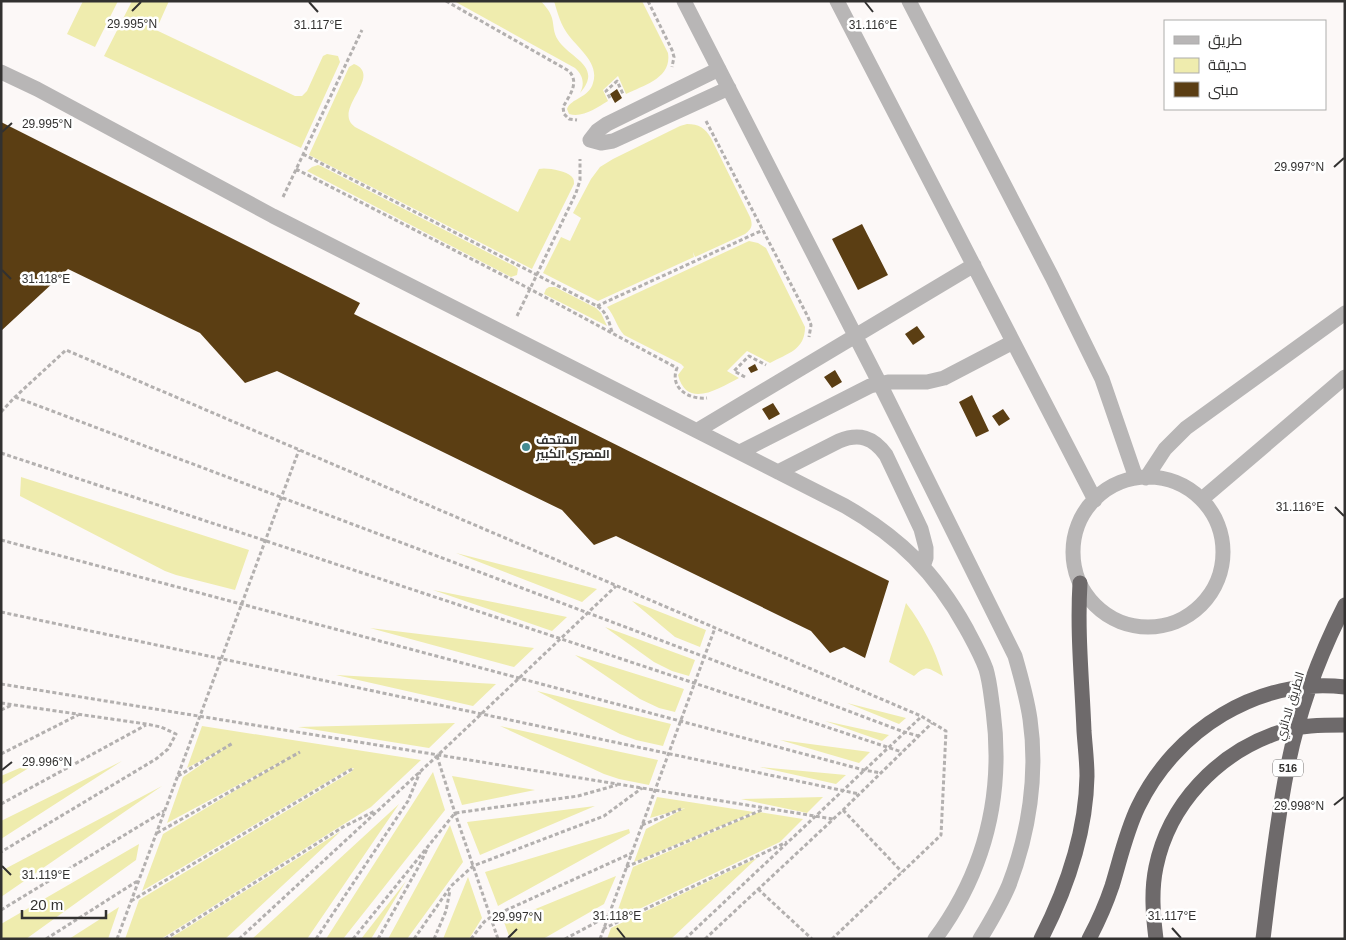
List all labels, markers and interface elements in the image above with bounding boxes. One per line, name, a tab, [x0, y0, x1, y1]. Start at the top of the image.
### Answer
text: 29.995°N	[107, 17, 157, 31]
text: 31.117°E	[294, 18, 342, 32]
text: 31.116°E	[849, 18, 897, 32]
legend	[1164, 20, 1326, 110]
text: طريق	[1208, 31, 1242, 50]
text: حديقة	[1208, 56, 1247, 73]
text: مبنى	[1208, 81, 1239, 100]
text: 29.995°N	[22, 117, 72, 131]
text: 29.997°N	[1274, 160, 1324, 174]
text: 31.118°E	[22, 272, 70, 286]
place label: المتحف المصري الكبير	[535, 433, 610, 464]
marker: المتحف المصري الكبير	[520, 441, 532, 453]
text: 31.116°E	[1276, 500, 1324, 514]
street label: الطريق الدائري	[1273, 670, 1310, 743]
text: 29.996°N	[22, 755, 72, 769]
road number: 516	[1273, 760, 1303, 776]
text: 29.998°N	[1274, 799, 1324, 813]
text: 31.119°E	[22, 868, 70, 882]
scale bar	[22, 888, 106, 920]
text: 20 m	[30, 896, 63, 913]
text: 31.118°E	[593, 909, 641, 923]
text: 31.117°E	[1148, 909, 1196, 923]
text: 29.997°N	[492, 910, 542, 924]

